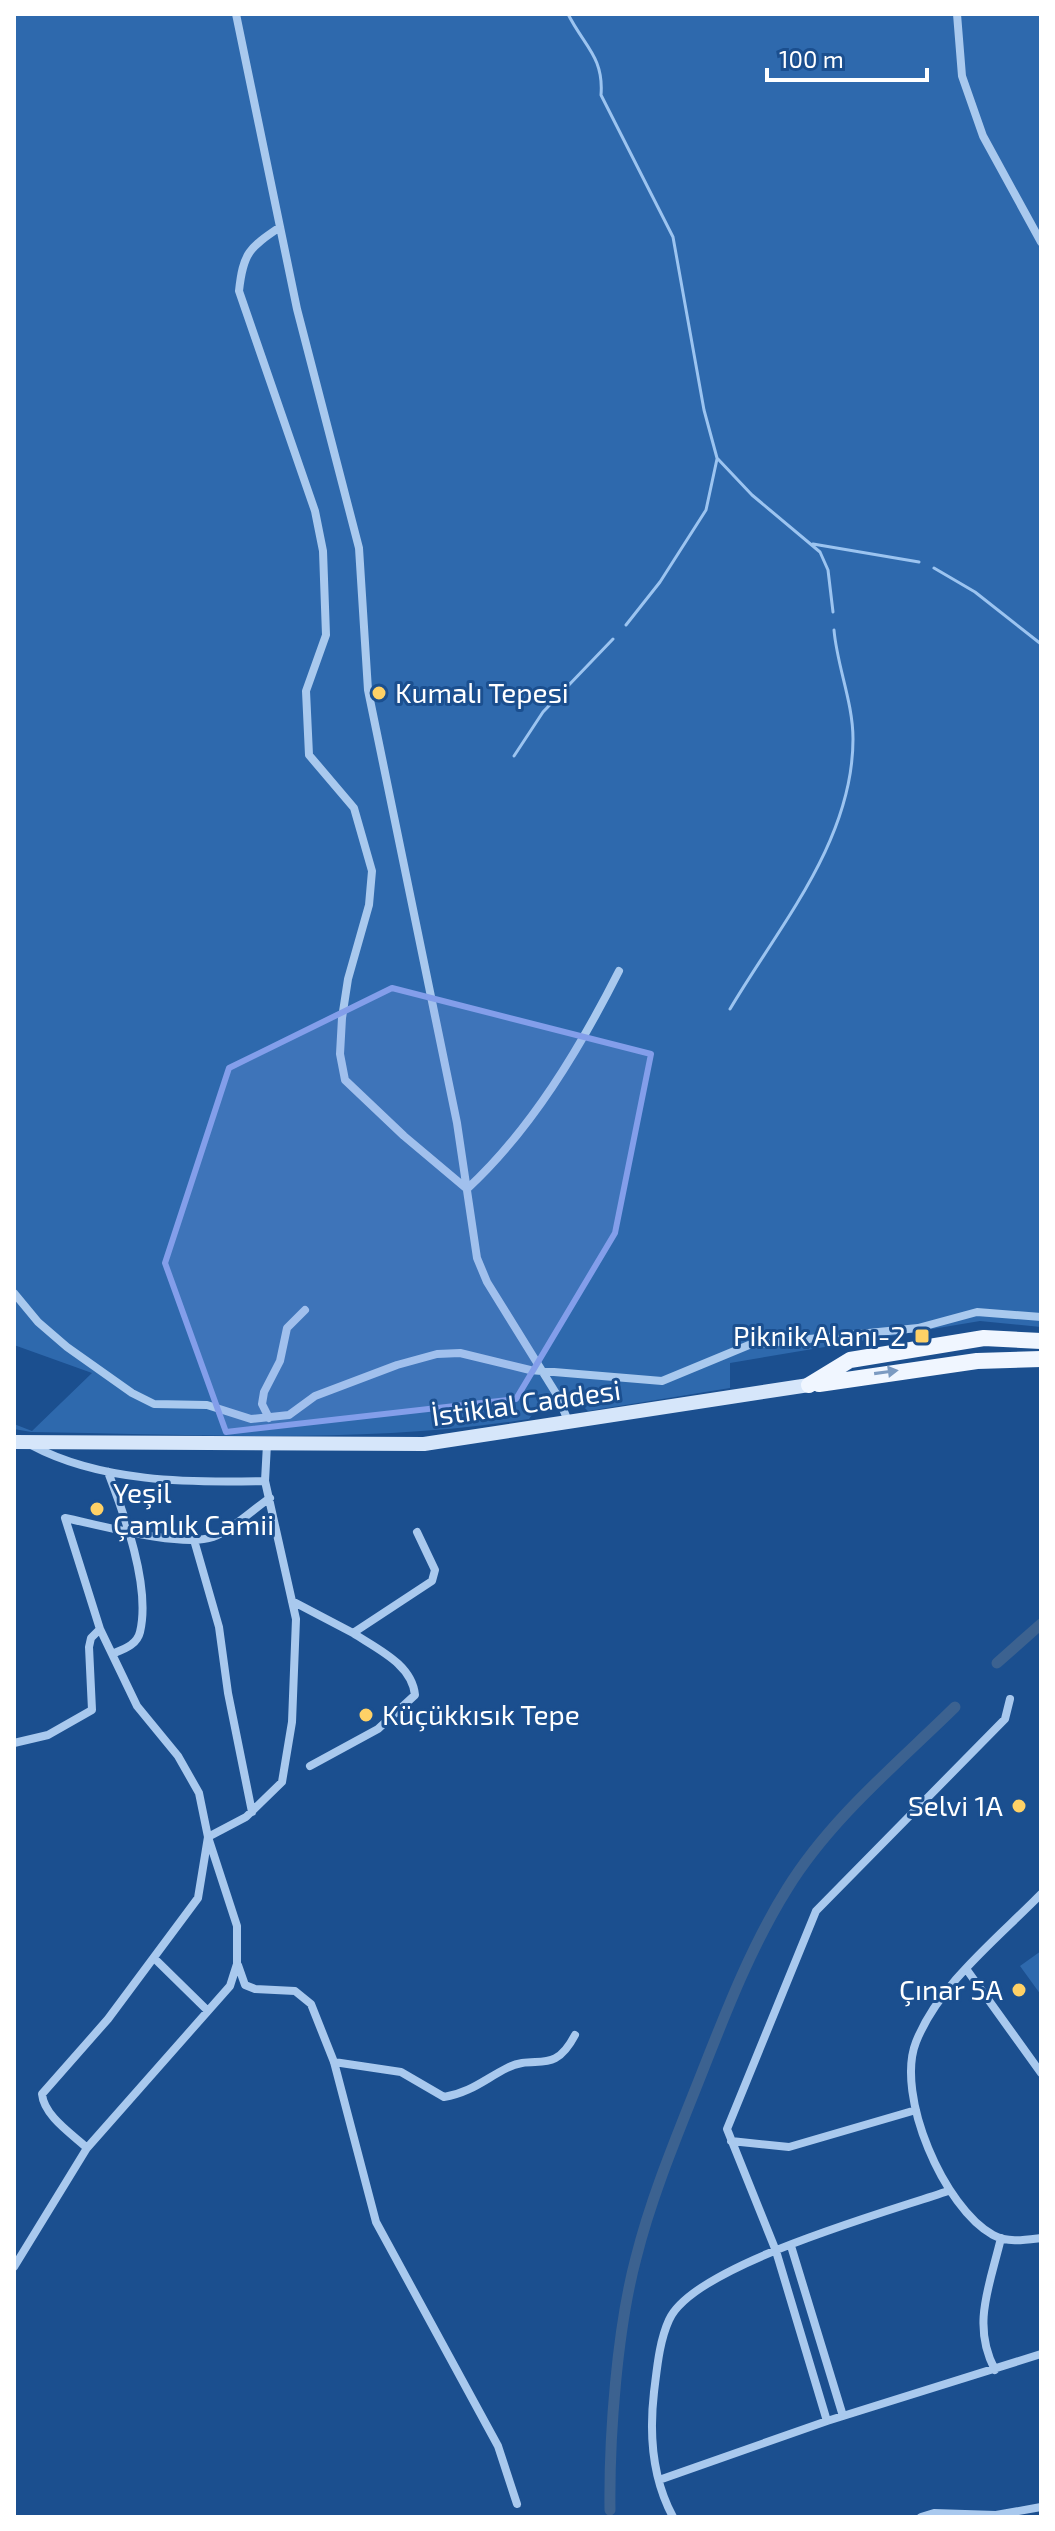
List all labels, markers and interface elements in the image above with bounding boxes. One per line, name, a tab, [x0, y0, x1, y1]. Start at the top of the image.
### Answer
scale bar	[767, 32, 927, 82]
text: 100 m	[779, 44, 844, 73]
place label: Kumalı Tepesi	[395, 675, 569, 709]
marker: Kumalı Tepesi	[370, 684, 388, 702]
place label: Piknik Alanı-2	[733, 1318, 906, 1352]
marker: Piknik Alanı-2	[913, 1327, 931, 1345]
one-way arrow	[874, 1365, 899, 1378]
street label: İstiklal Caddesi	[429, 1372, 623, 1432]
place label: Yeşil Çamlık Camii	[113, 1475, 274, 1542]
marker: Yeşil Çamlık Camii	[88, 1500, 106, 1518]
place label: Küçükkısık Tepe	[382, 1697, 580, 1732]
marker: Küçükkısık Tepe	[357, 1706, 375, 1724]
place label: Selvi 1A	[908, 1788, 1004, 1822]
marker: Selvi 1A	[1010, 1797, 1028, 1815]
place label: Çınar 5A	[899, 1972, 1004, 2007]
marker: Çınar 5A	[1010, 1981, 1028, 1999]

